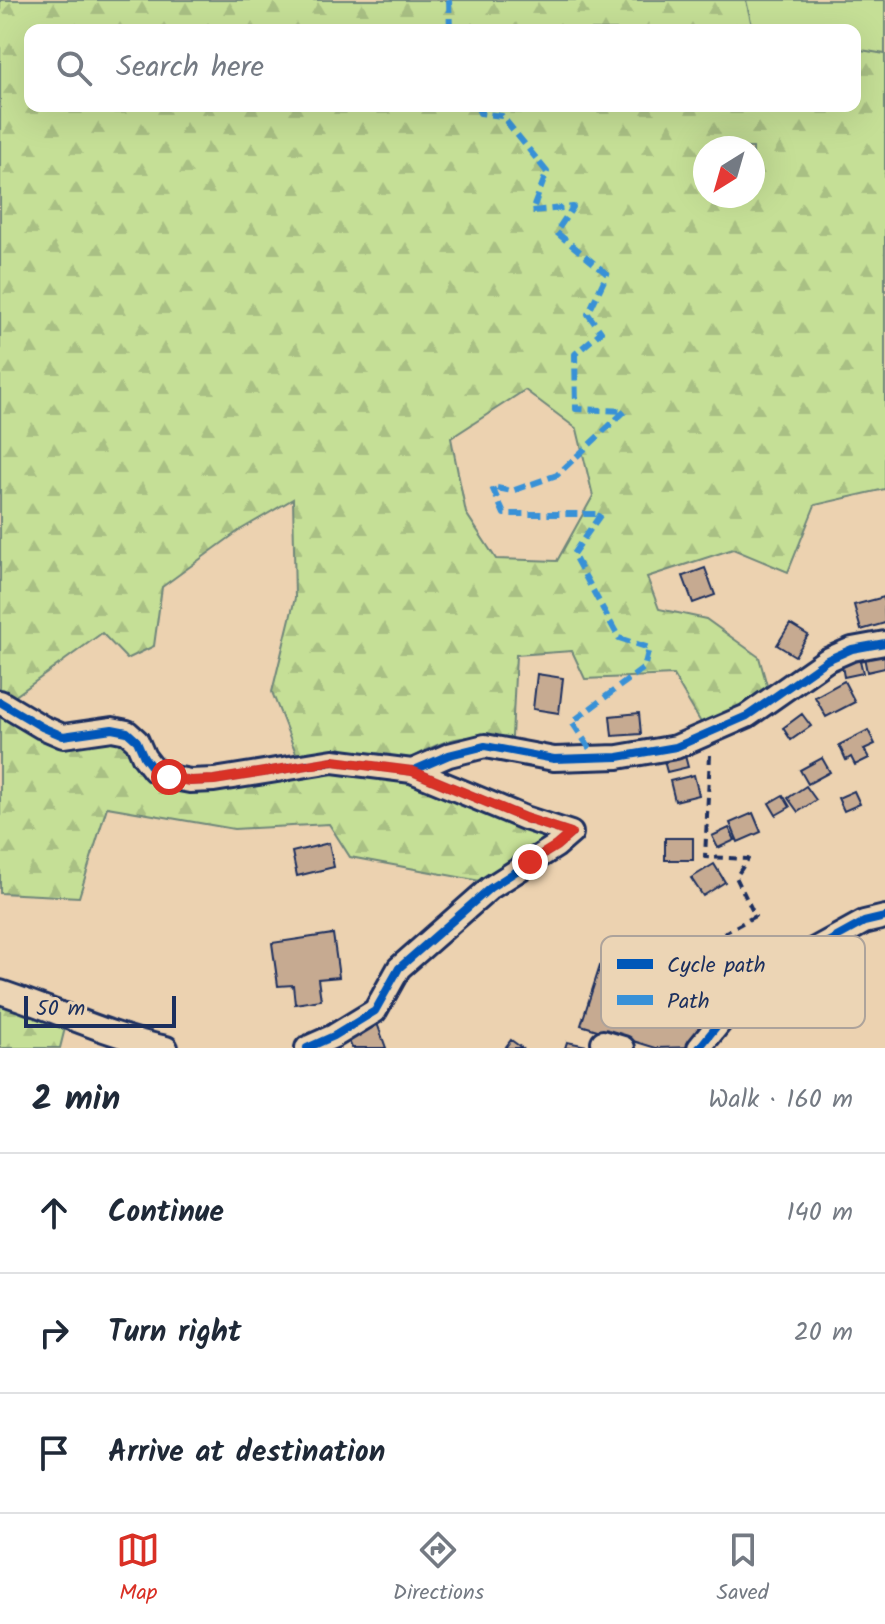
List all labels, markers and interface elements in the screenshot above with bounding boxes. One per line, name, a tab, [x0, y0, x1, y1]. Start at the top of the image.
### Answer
search box	[24, 24, 861, 112]
text: Search here	[116, 44, 264, 92]
icon: search	[52, 46, 96, 90]
north arrow	[693, 136, 765, 208]
route start	[151, 759, 187, 795]
route end	[512, 844, 548, 880]
legend	[601, 936, 865, 1028]
text: Cycle path	[667, 949, 766, 984]
text: Path	[667, 985, 710, 1020]
scale bar	[24, 992, 176, 1028]
text: 50 m	[36, 992, 85, 1027]
text: 2 min	[32, 1073, 120, 1127]
text: Walk · 160 m	[708, 1079, 853, 1121]
text: Continue	[108, 1189, 224, 1237]
icon: ahead	[32, 1191, 76, 1235]
text: 140 m	[786, 1192, 853, 1234]
text: Turn right	[108, 1309, 241, 1357]
icon: right	[32, 1311, 76, 1355]
text: 20 m	[794, 1312, 853, 1354]
text: Arrive at destination	[108, 1429, 385, 1477]
icon: arrive	[32, 1431, 76, 1475]
tab: Map	[116, 1528, 160, 1611]
tab: Directions	[393, 1528, 484, 1611]
tab: Saved	[717, 1528, 769, 1611]

